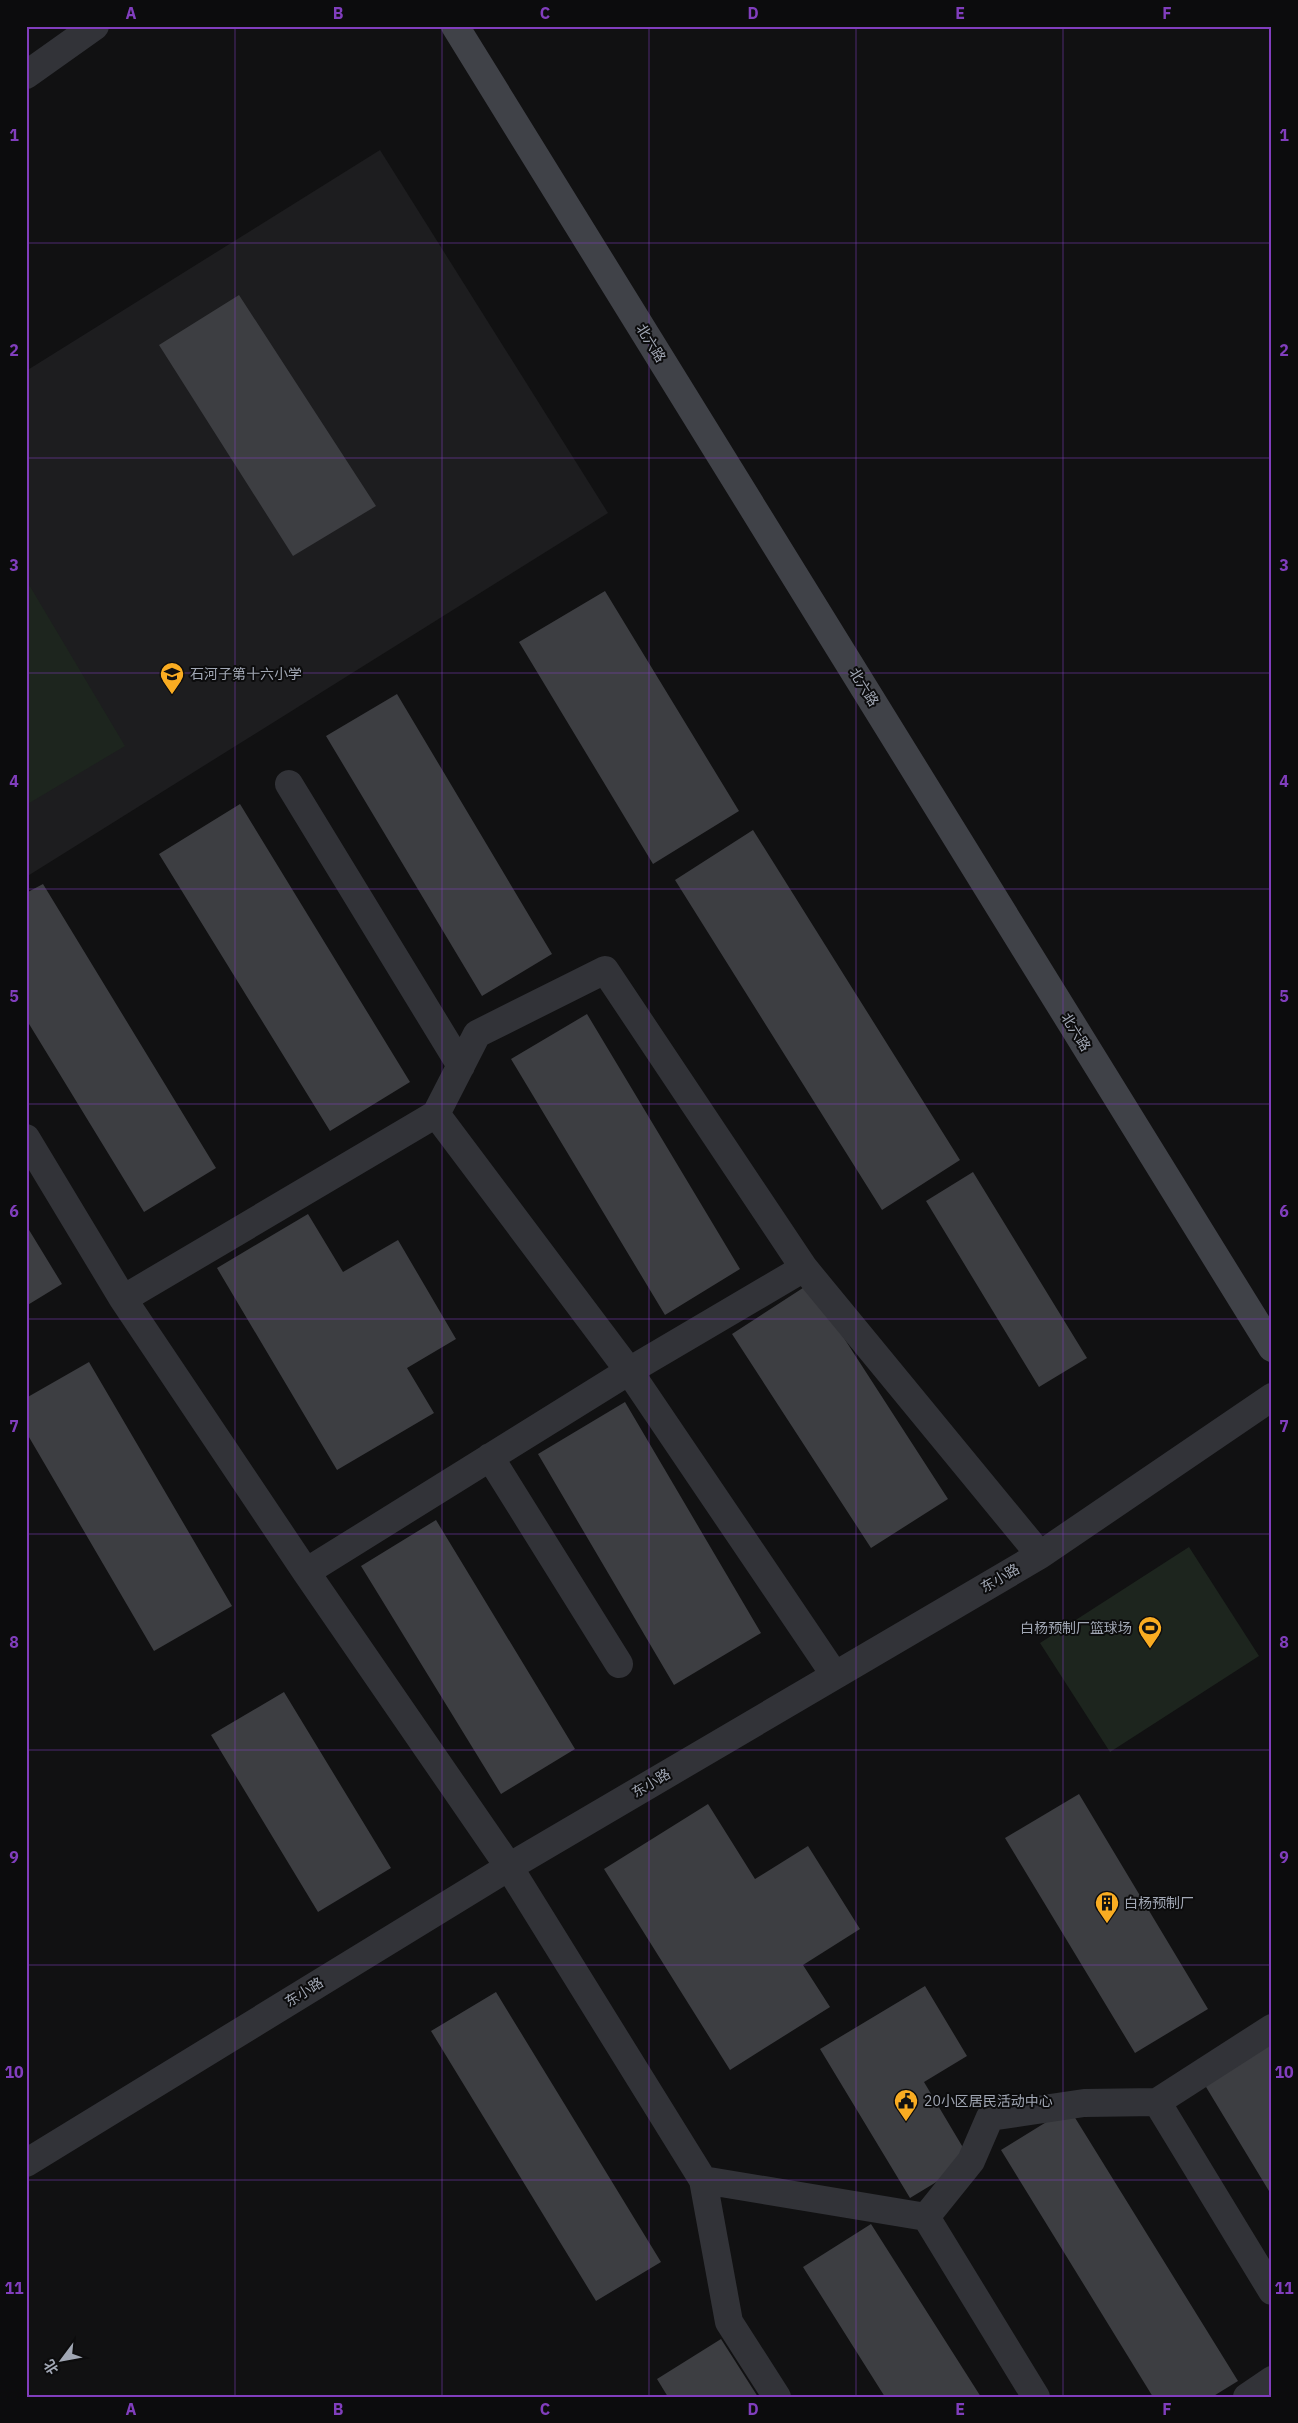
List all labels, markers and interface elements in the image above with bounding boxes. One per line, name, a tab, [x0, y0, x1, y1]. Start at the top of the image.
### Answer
text: A	[126, 3, 137, 23]
text: B	[333, 3, 344, 23]
text: C	[540, 3, 550, 23]
text: D	[747, 3, 759, 23]
text: E	[955, 3, 965, 23]
text: F	[1162, 3, 1172, 23]
text: 1	[9, 125, 19, 145]
text: 1	[1279, 125, 1289, 145]
street label: 北六路	[632, 320, 670, 366]
text: 2	[9, 340, 19, 360]
text: 2	[1279, 340, 1289, 360]
text: 3	[9, 555, 19, 575]
text: 3	[1279, 555, 1289, 575]
school or university icon: 石河子第十六小学	[159, 661, 185, 695]
street label: 北六路	[845, 664, 883, 710]
place label: 石河子第十六小学	[190, 665, 302, 683]
text: 4	[9, 771, 19, 791]
text: 4	[1279, 771, 1289, 791]
text: 5	[9, 986, 19, 1006]
text: 5	[1279, 986, 1289, 1006]
street label: 北六路	[1057, 1009, 1095, 1055]
text: 6	[9, 1201, 19, 1221]
text: 6	[1279, 1201, 1289, 1221]
text: 7	[9, 1416, 19, 1436]
text: 7	[1279, 1416, 1289, 1436]
street label: 东小路	[977, 1560, 1023, 1596]
sports icon: 白杨预制厂篮球场	[1137, 1615, 1163, 1649]
place label: 白杨预制厂篮球场	[1020, 1619, 1132, 1637]
text: 8	[9, 1632, 19, 1652]
text: 8	[1279, 1632, 1289, 1652]
street label: 东小路	[628, 1764, 674, 1802]
text: 9	[9, 1847, 19, 1867]
text: 9	[1279, 1847, 1289, 1867]
building icon: 白杨预制厂	[1094, 1890, 1120, 1924]
place label: 白杨预制厂	[1124, 1894, 1194, 1912]
street label: 东小路	[281, 1973, 327, 2011]
text: 10	[4, 2062, 24, 2082]
text: 10	[1274, 2062, 1294, 2082]
public building icon: 20小区居民活动中心	[893, 2088, 919, 2122]
place label: 20小区居民活动中心	[924, 2092, 1053, 2110]
text: 11	[4, 2278, 24, 2298]
text: 11	[1274, 2278, 1294, 2298]
north arrow	[38, 2336, 88, 2386]
text: 北	[40, 2356, 62, 2378]
text: A	[126, 2399, 137, 2419]
text: B	[333, 2399, 344, 2419]
text: C	[540, 2399, 550, 2419]
text: D	[747, 2399, 759, 2419]
text: E	[955, 2399, 965, 2419]
text: F	[1162, 2399, 1172, 2419]

